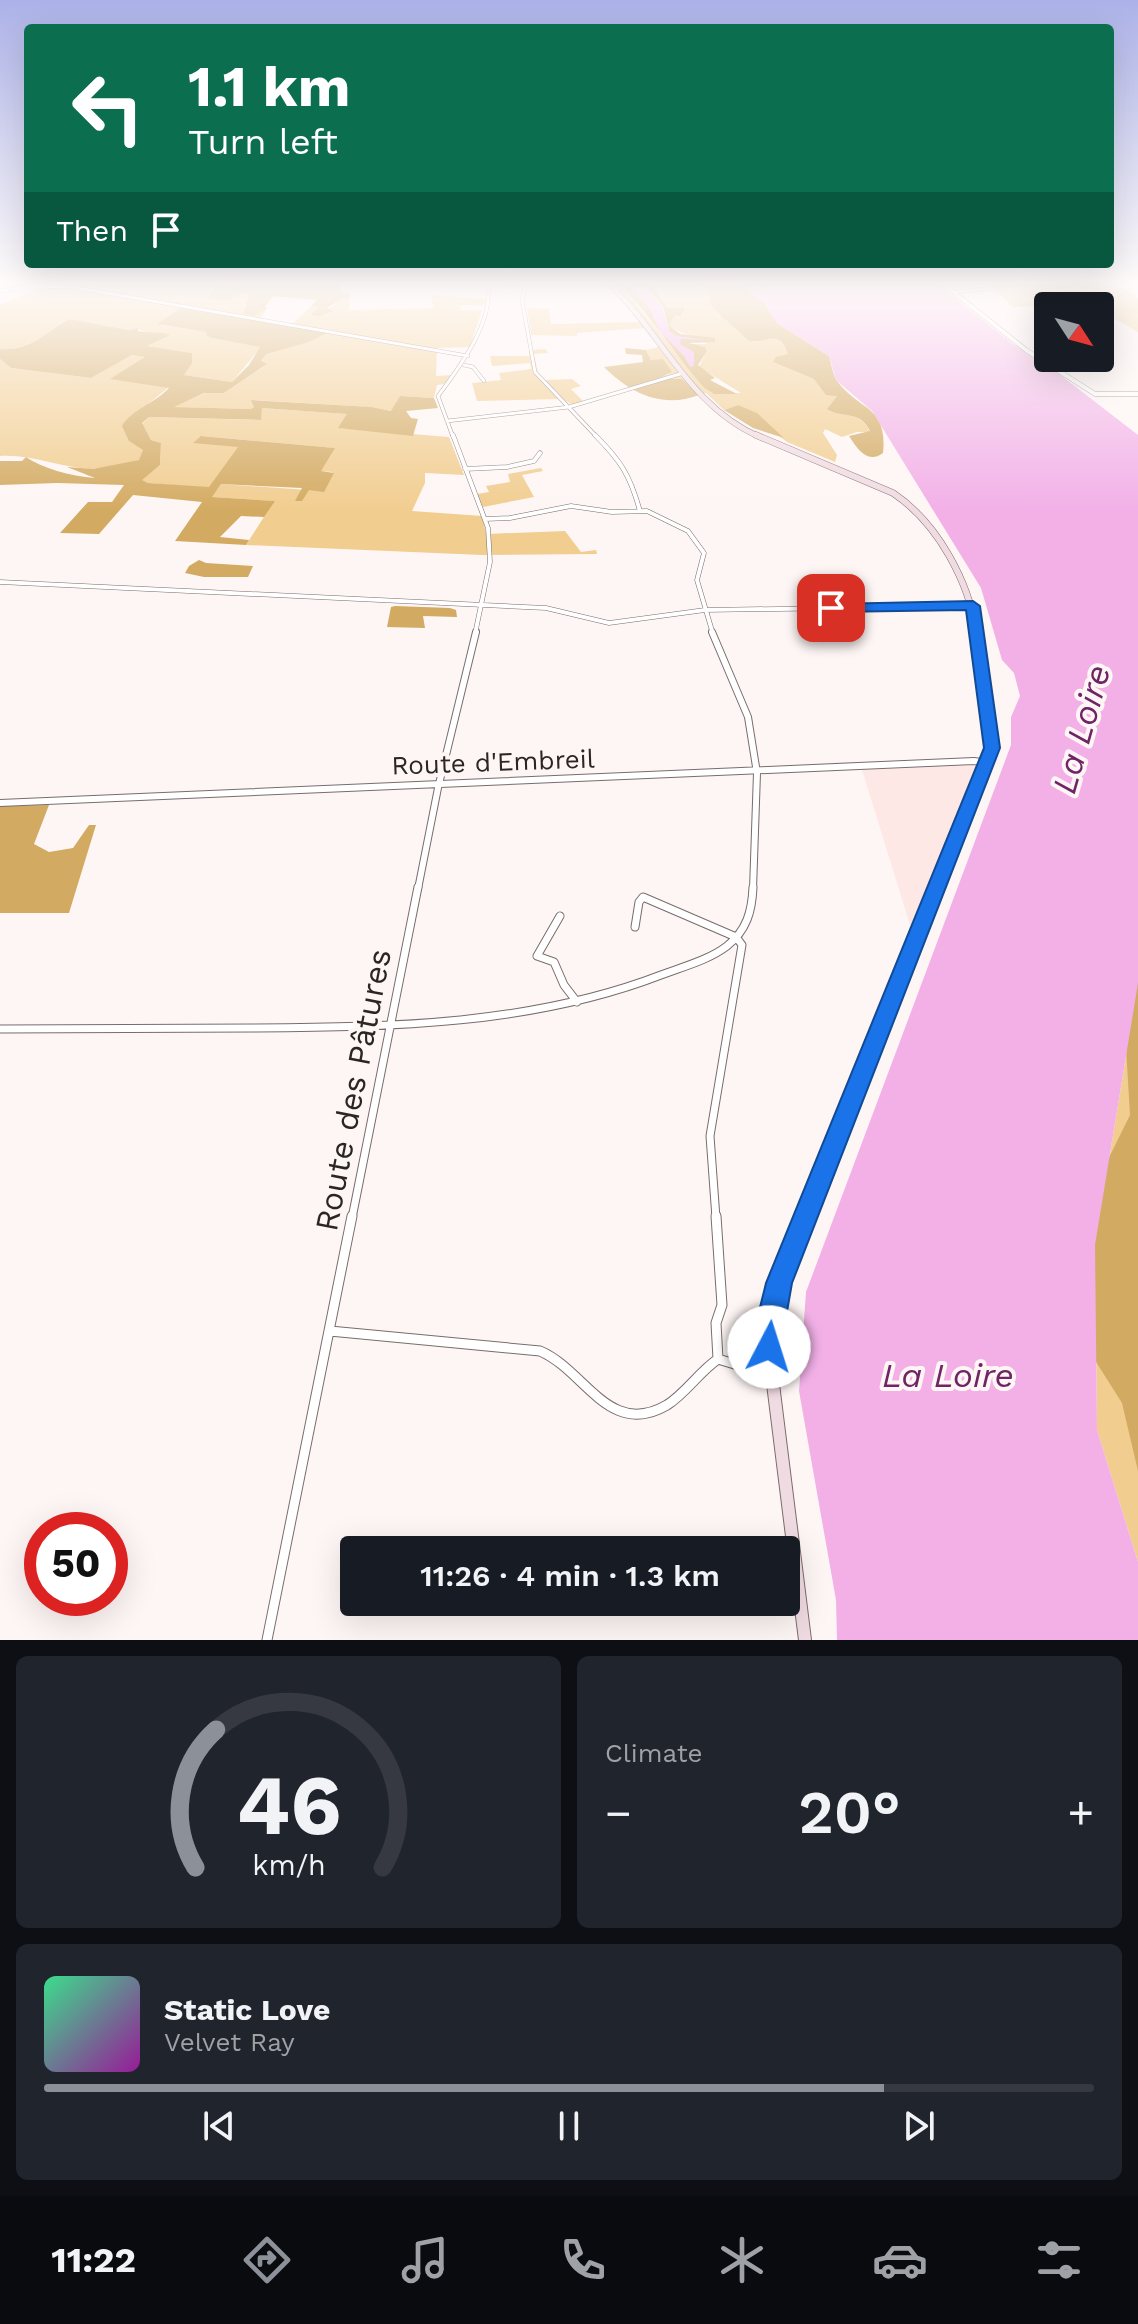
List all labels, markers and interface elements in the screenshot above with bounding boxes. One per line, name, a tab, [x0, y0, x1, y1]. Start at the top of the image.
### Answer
text: 1.1 km	[188, 54, 350, 120]
icon: left	[56, 56, 160, 160]
text: Turn left	[188, 121, 338, 163]
icon: arrive	[144, 208, 188, 252]
text: Then	[56, 213, 128, 248]
north arrow	[1034, 292, 1114, 372]
map controls	[1034, 292, 1114, 372]
pin	[797, 574, 865, 642]
icon: arrive	[809, 586, 853, 630]
water label: La Loire	[1044, 660, 1118, 798]
street label: Route d'Embreil	[391, 743, 595, 781]
street label: Route des Pâtures	[307, 946, 399, 1234]
position arrow	[727, 1305, 811, 1389]
water label: La Loire	[882, 1355, 1014, 1395]
speed limit sign: 50	[24, 1512, 128, 1616]
text: 11:26 · 4 min · 1.3 km	[420, 1558, 720, 1593]
text: Climate	[605, 1738, 703, 1768]
text: 46	[236, 1757, 341, 1854]
text: 20°	[798, 1777, 901, 1848]
text: −	[605, 1787, 632, 1839]
text: +	[1067, 1787, 1094, 1839]
text: km/h	[252, 1848, 325, 1882]
text: Static Love	[164, 1992, 330, 2027]
text: Velvet Ray	[164, 2027, 295, 2057]
icon: previous	[197, 2104, 241, 2148]
icon: pause	[547, 2104, 591, 2148]
icon: next	[897, 2104, 941, 2148]
icon: directions	[239, 2232, 295, 2288]
icon: music	[397, 2232, 453, 2288]
icon: phone	[555, 2232, 611, 2288]
icon: climate	[714, 2232, 770, 2288]
icon: car	[872, 2232, 928, 2288]
icon: filters	[1031, 2232, 1087, 2288]
text: 11:22	[51, 2239, 136, 2281]

